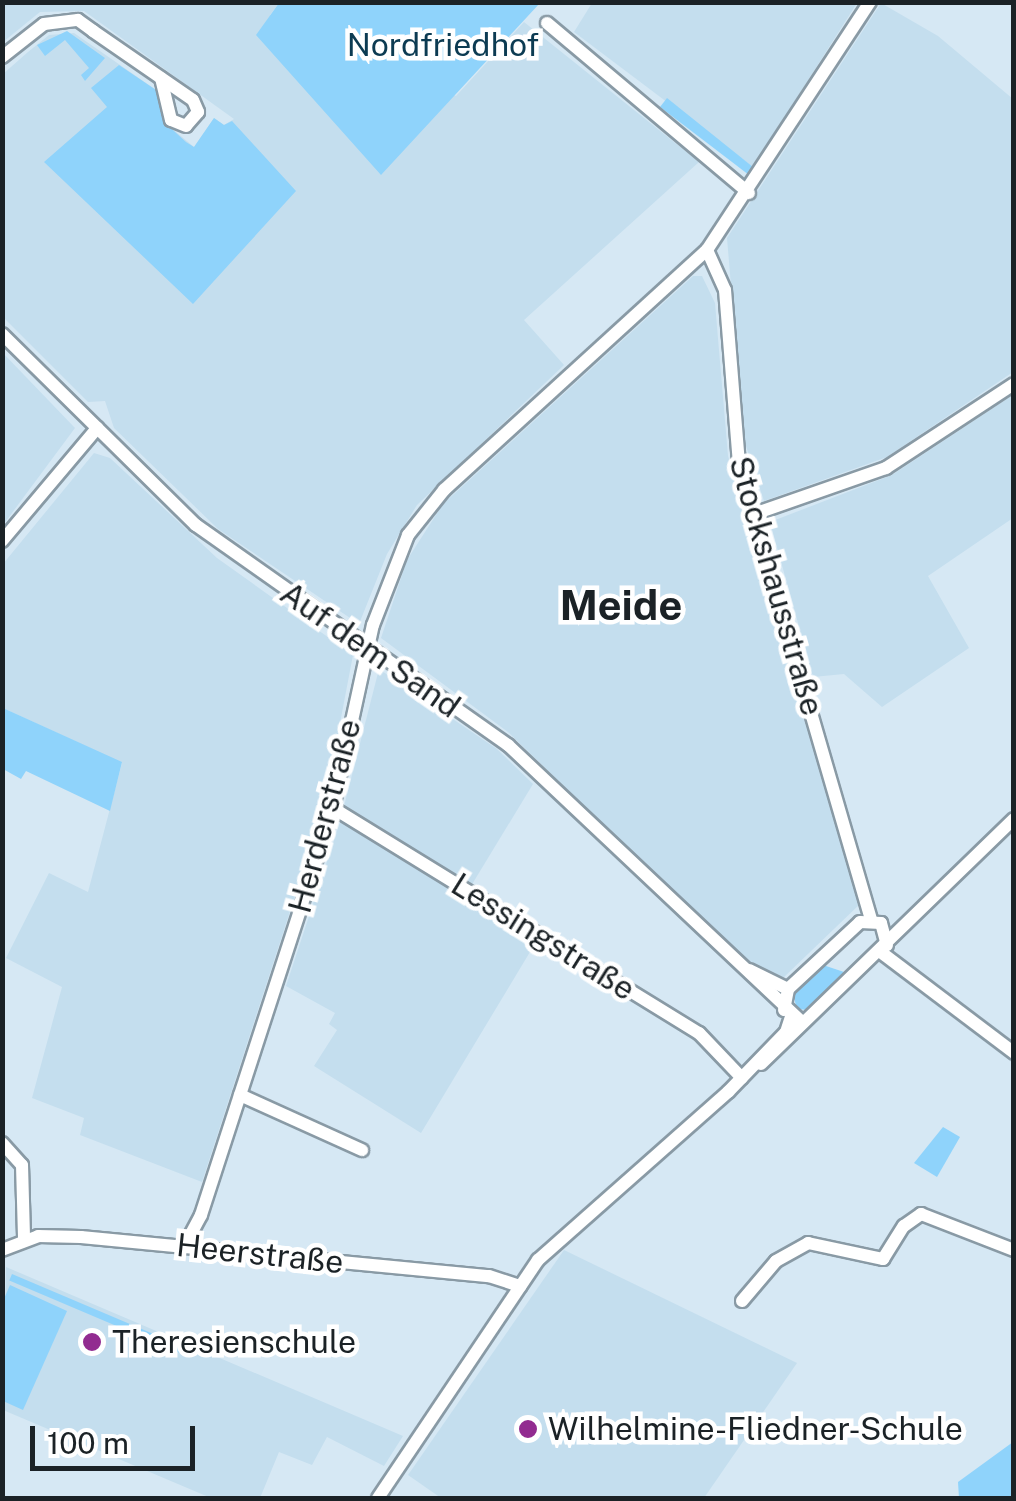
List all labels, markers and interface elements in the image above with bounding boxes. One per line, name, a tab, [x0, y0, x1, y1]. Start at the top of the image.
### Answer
park label: Nordfriedhof	[347, 26, 539, 64]
street label: Stockshausstraße	[721, 452, 831, 720]
street label: Auf dem Sand	[273, 574, 467, 726]
district label: Meide	[559, 580, 683, 630]
street label: Herderstraße	[281, 715, 369, 917]
street label: Lessingstraße	[444, 865, 642, 1009]
street label: Heerstraße	[175, 1226, 345, 1282]
place label: Theresienschule	[112, 1323, 356, 1361]
marker: Theresienschule	[81, 1331, 103, 1353]
scale bar	[35, 1406, 200, 1468]
place label: Wilhelmine-Fliedner-Schule	[548, 1410, 963, 1448]
marker: Wilhelmine-Fliedner-Schule	[517, 1418, 539, 1440]
text: 100 m	[47, 1425, 129, 1461]

